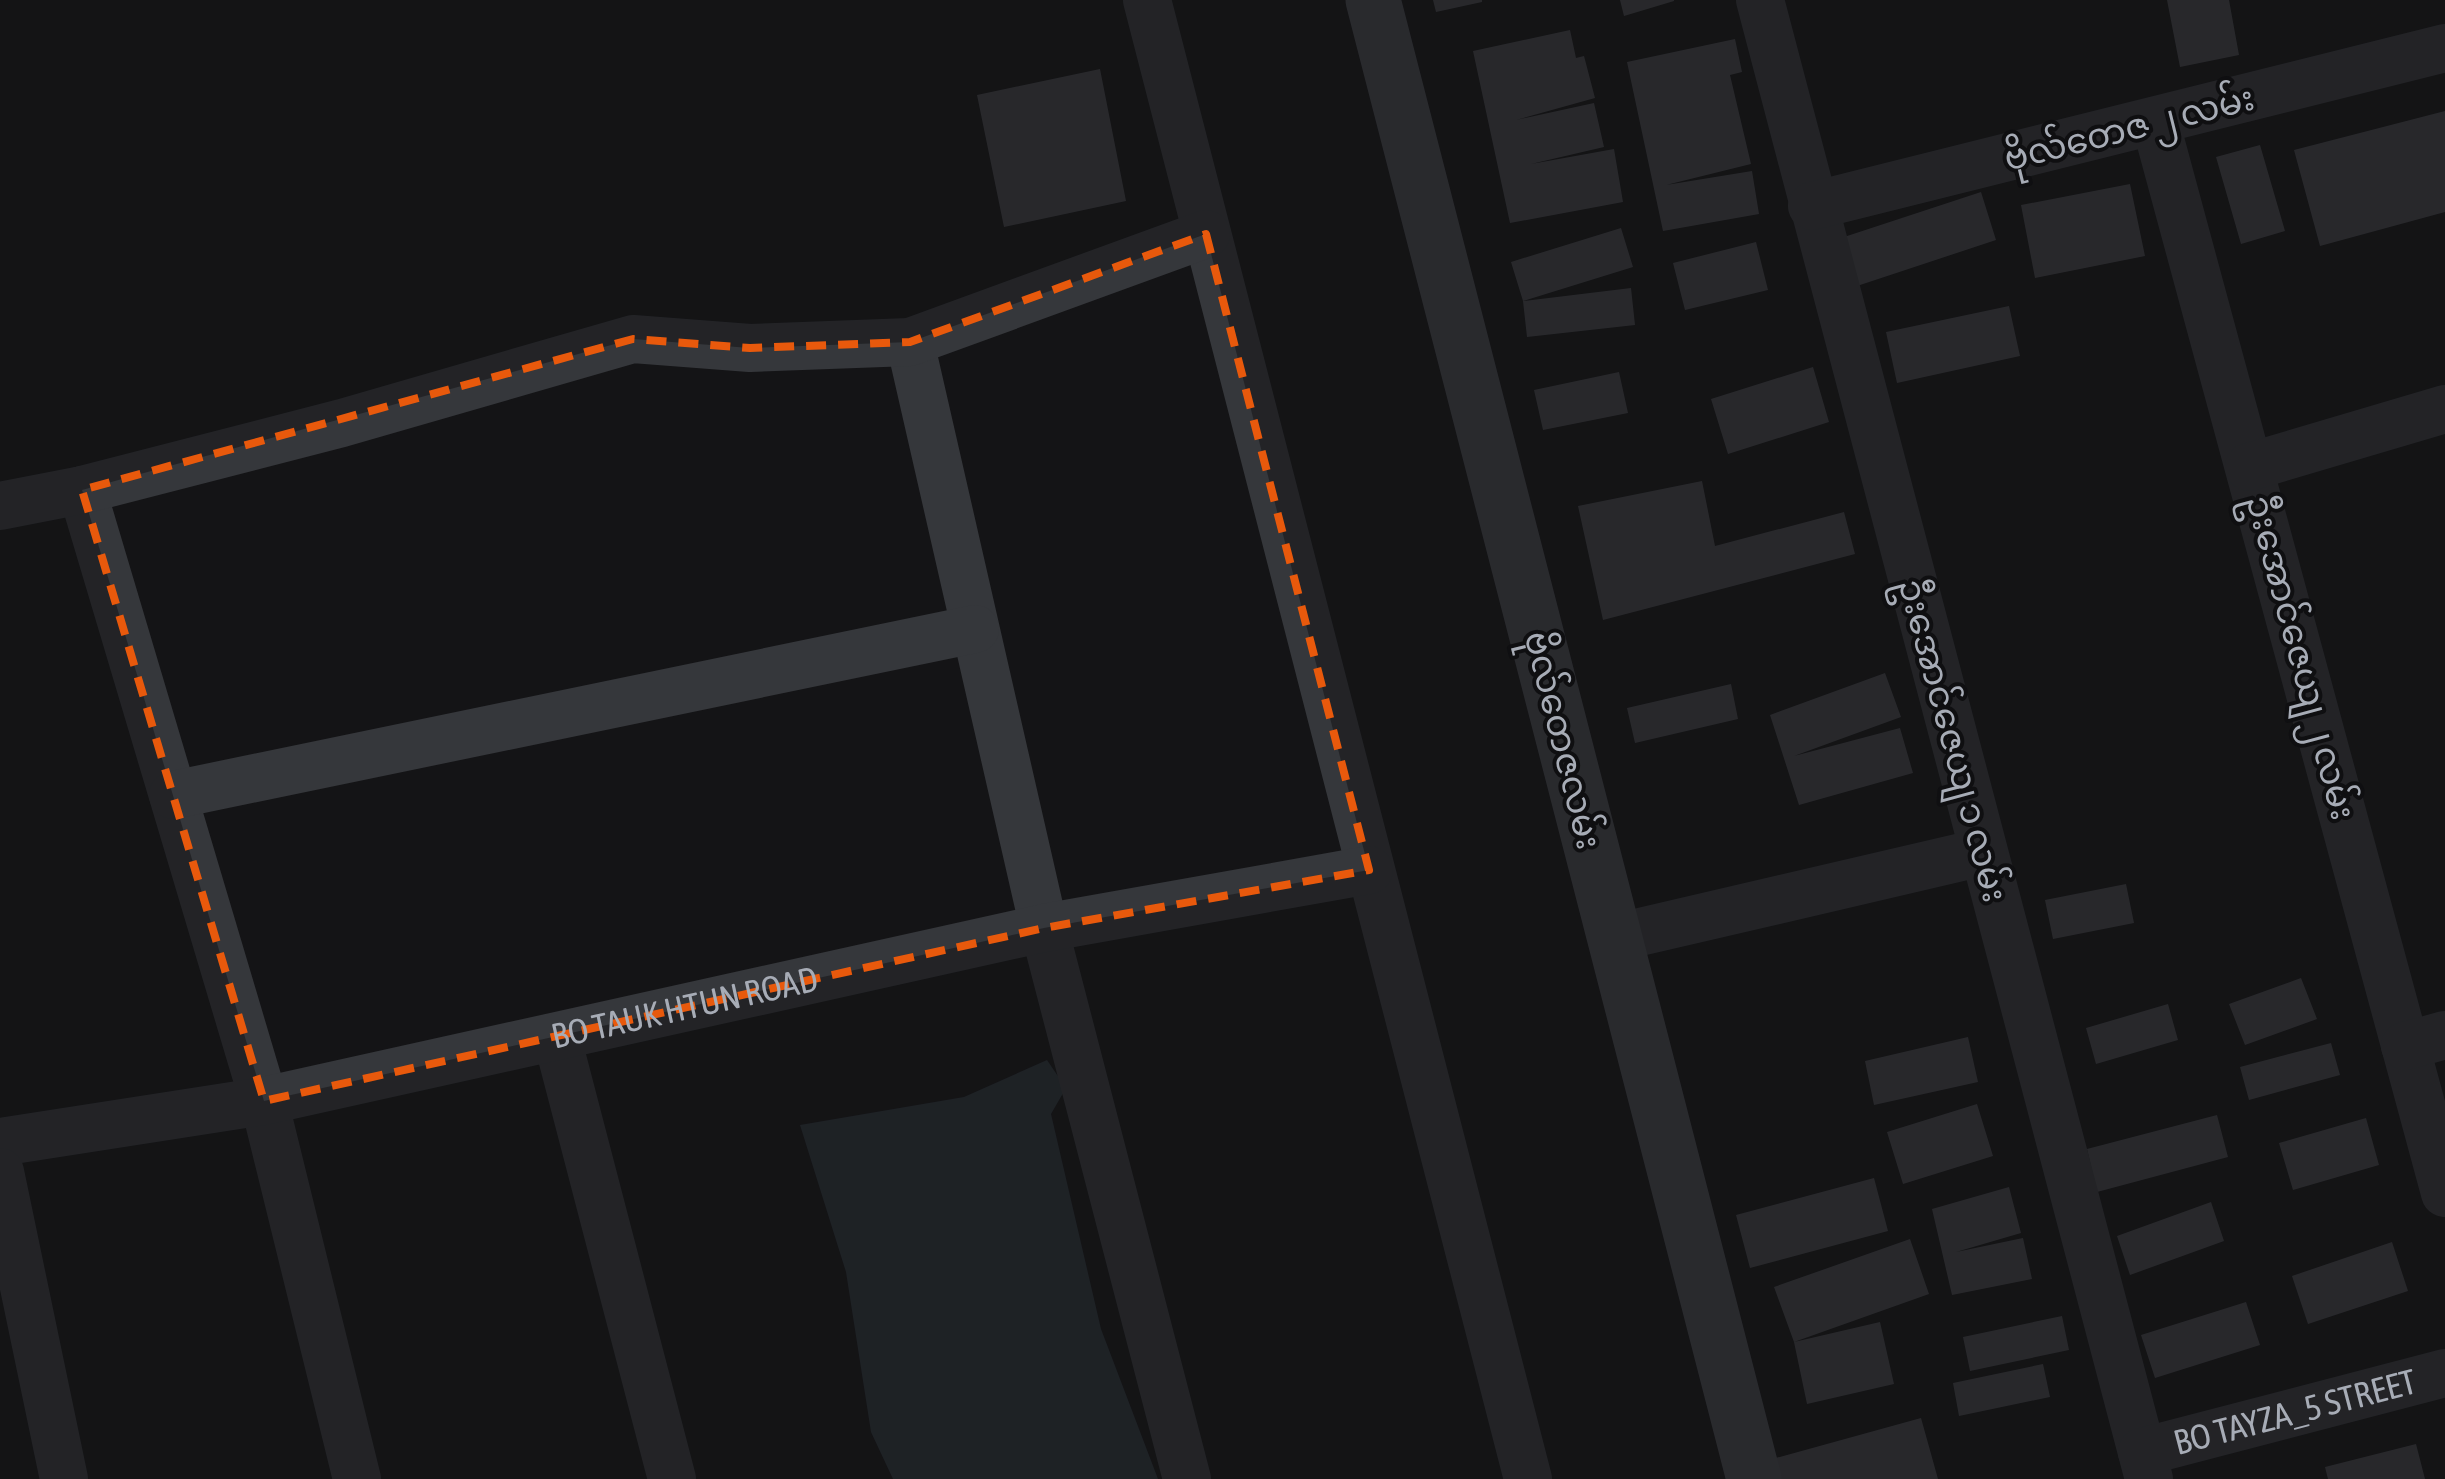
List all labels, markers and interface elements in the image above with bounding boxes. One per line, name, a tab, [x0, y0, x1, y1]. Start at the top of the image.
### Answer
street label: ဗိုလ်တေဇ ၂ လမ်း	[1999, 74, 2260, 186]
street label: ဦးအောင်ဇေယျ ၂ လမ်း	[2230, 489, 2368, 826]
street label: ဦးအောင်ဇေယျ ၁ လမ်း	[1882, 573, 2019, 909]
street label: ဗိုလ်တေဇလမ်း	[1509, 626, 1613, 855]
street label: BO TAUK HTUN ROAD	[547, 958, 821, 1056]
street label: BO TAYZA_5 STREET	[2169, 1360, 2420, 1462]

